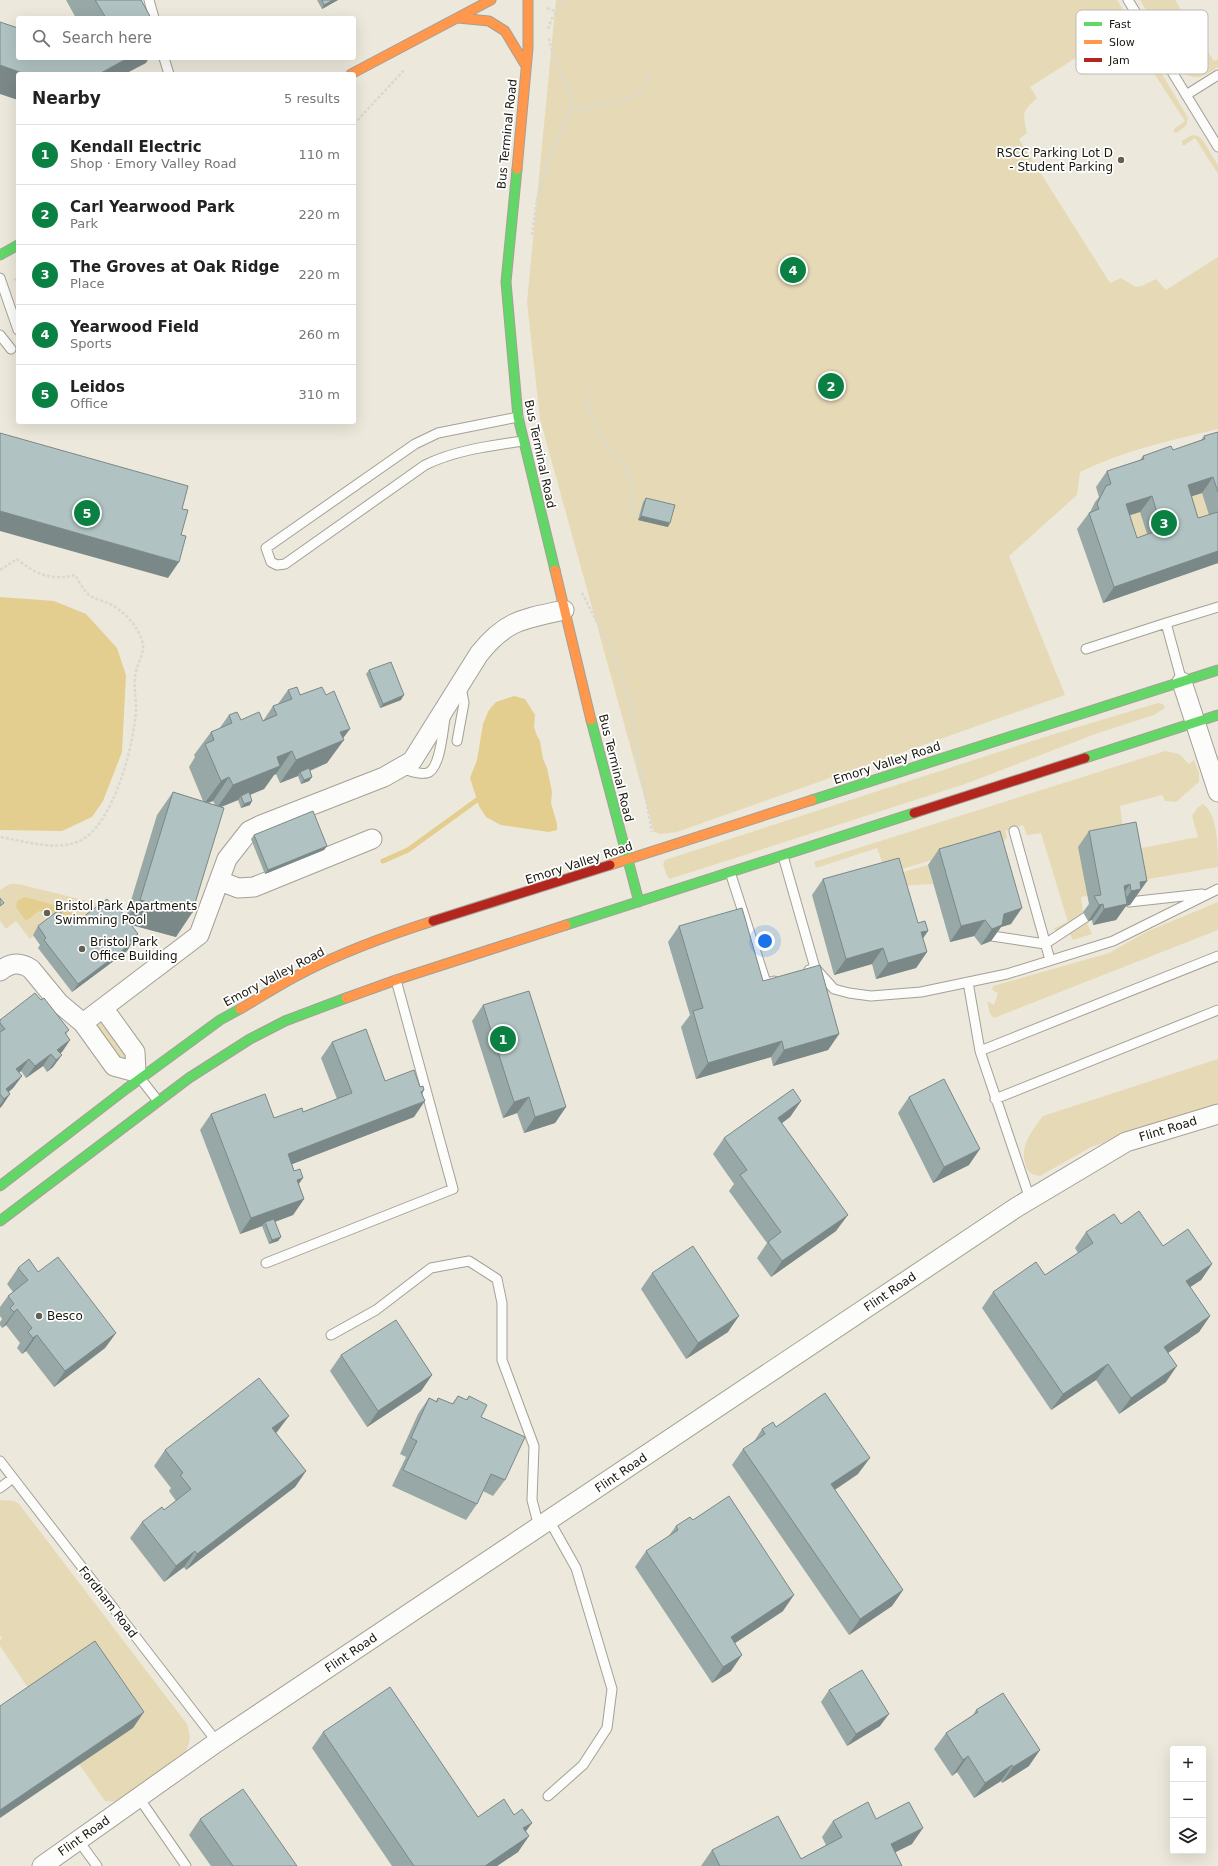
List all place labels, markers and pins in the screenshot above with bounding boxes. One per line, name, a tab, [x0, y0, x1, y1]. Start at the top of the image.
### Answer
place label: RSCC Parking Lot D - Student Parking	[997, 146, 1113, 174]
marker: RSCC Parking Lot D - Student Parking	[1116, 155, 1126, 165]
pin: 4	[780, 255, 806, 285]
pin: 2	[818, 371, 844, 401]
pin: 5	[74, 498, 100, 528]
pin: 3	[1151, 508, 1177, 538]
place label: Bristol Park Apartments Swimming Pool	[55, 899, 197, 927]
marker: Bristol Park Apartments Swimming Pool	[42, 908, 52, 918]
place label: Bristol Park Office Building	[90, 935, 178, 963]
marker: Bristol Park Office Building	[77, 944, 87, 954]
pin: 1	[490, 1024, 516, 1054]
place label: Besco	[47, 1309, 83, 1323]
marker: Besco	[34, 1311, 44, 1321]

